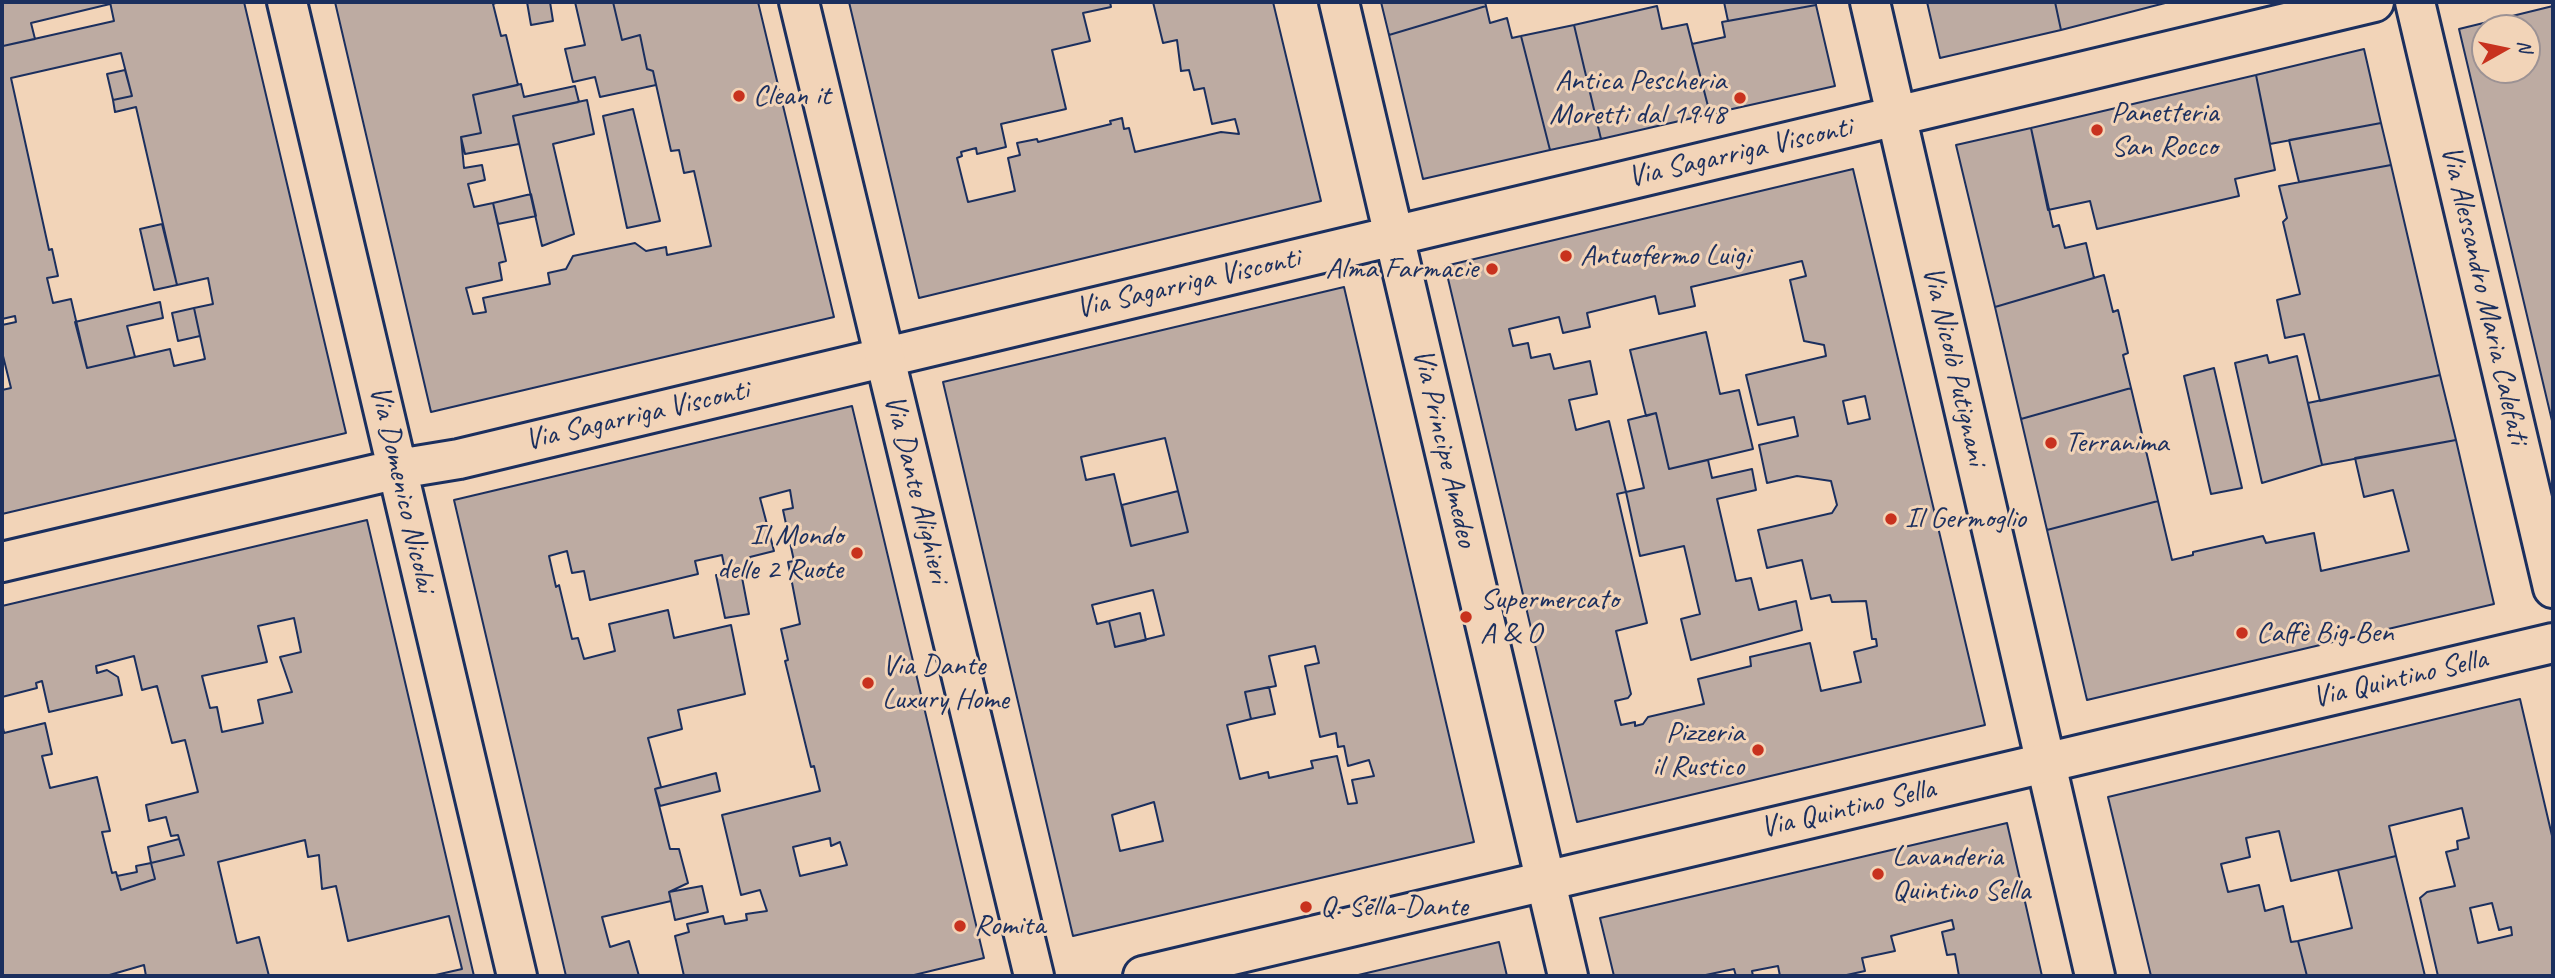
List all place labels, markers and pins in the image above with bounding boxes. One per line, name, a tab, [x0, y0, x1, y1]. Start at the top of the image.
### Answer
place label: Antica Pescheria Moretti dal 1948	[1549, 63, 1726, 134]
place label: Clean it	[753, 78, 830, 114]
marker: Clean it	[731, 88, 747, 104]
marker: Antica Pescheria Moretti dal 1948	[1732, 90, 1748, 106]
place label: Panetteria San Rocco	[2111, 95, 2218, 166]
marker: Panetteria San Rocco	[2089, 122, 2105, 138]
place label: Antuofermo Luigi	[1580, 238, 1750, 274]
marker: Antuofermo Luigi	[1558, 248, 1574, 264]
place label: Alma Farmacie	[1326, 251, 1478, 287]
marker: Alma Farmacie	[1484, 261, 1500, 277]
place label: Terranima	[2065, 425, 2168, 461]
marker: Terranima	[2043, 435, 2059, 451]
place label: Il Germoglio	[1905, 501, 2026, 537]
marker: Il Germoglio	[1883, 511, 1899, 527]
place label: Il Mondo delle 2 Ruote	[717, 518, 843, 588]
marker: Il Mondo delle 2 Ruote	[849, 545, 865, 561]
place label: Supermercato A & O	[1480, 582, 1618, 652]
marker: Supermercato A & O	[1458, 609, 1474, 625]
place label: Caffè Big Ben	[2256, 615, 2394, 651]
marker: Caffè Big Ben	[2234, 625, 2250, 641]
place label: Via Dante Luxury Home	[882, 648, 1009, 718]
marker: Via Dante Luxury Home	[860, 675, 876, 691]
place label: Pizzeria il Rustico	[1652, 715, 1744, 786]
marker: Pizzeria il Rustico	[1750, 742, 1766, 758]
place label: Lavanderia Quintino Sella	[1892, 839, 2030, 909]
marker: Lavanderia Quintino Sella	[1870, 866, 1886, 882]
place label: Q. Sella-Dante	[1320, 889, 1468, 925]
marker: Q. Sella-Dante	[1298, 899, 1314, 915]
place label: Romita	[974, 908, 1045, 944]
marker: Romita	[952, 918, 968, 934]

